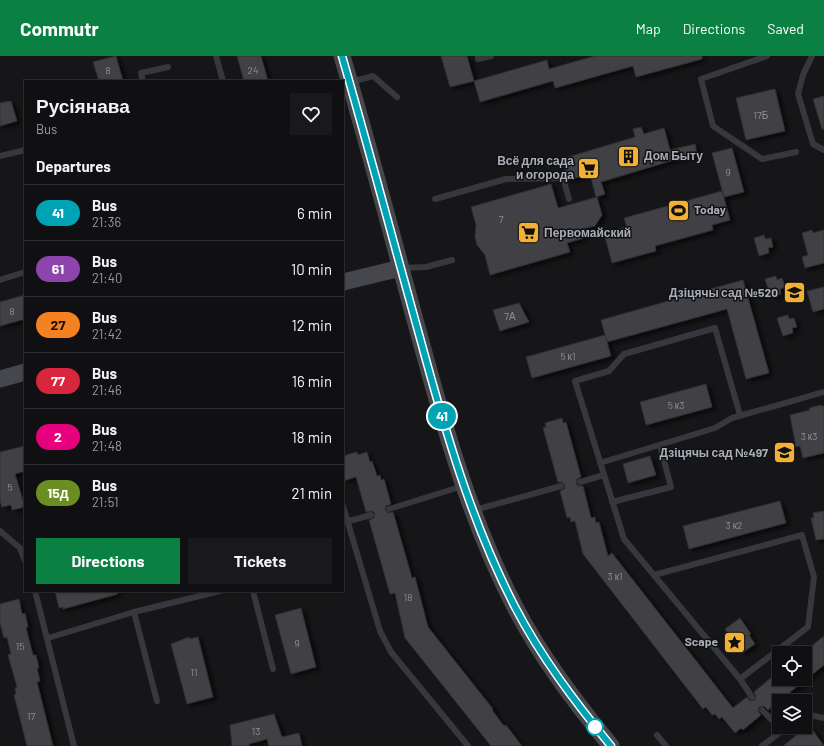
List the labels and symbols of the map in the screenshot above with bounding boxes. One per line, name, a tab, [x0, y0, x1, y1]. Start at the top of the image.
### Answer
house number: 8	[105, 64, 111, 76]
house number: 24	[248, 64, 258, 76]
house number: 17Б	[754, 109, 769, 121]
building icon: Дом Быту	[615, 143, 641, 169]
place label: Дом Быту	[644, 148, 703, 163]
place label: Всё для сада и огорода	[497, 153, 574, 182]
supermarket icon: Всё для сада и огорода	[576, 155, 602, 181]
house number: 9	[725, 166, 731, 178]
sports icon: Today	[666, 197, 692, 223]
place label: Today	[694, 202, 726, 216]
house number: 7	[499, 213, 504, 225]
supermarket icon: Первомайский	[516, 220, 542, 246]
place label: Первомайский	[544, 225, 631, 240]
school or university icon: Дзіцячы сад №520	[781, 280, 807, 306]
place label: Дзіцячы сад №520	[669, 285, 778, 300]
house number: 8	[9, 305, 15, 317]
house number: 7А	[504, 310, 516, 322]
house number: 5 к1	[560, 350, 576, 362]
house number: 5 к3	[668, 399, 684, 411]
line badge: 41	[424, 403, 460, 429]
house number: 3 к3	[801, 430, 817, 442]
school or university icon: Дзіцячы сад №497	[771, 440, 797, 466]
place label: Дзіцячы сад №497	[659, 445, 768, 460]
house number: 5	[7, 481, 13, 493]
house number: 3 к2	[726, 519, 742, 531]
house number: 3 к1	[607, 570, 623, 582]
house number: 18	[404, 591, 412, 603]
place icon: Scape	[721, 629, 747, 655]
place label: Scape	[685, 634, 718, 648]
house number: 9	[294, 637, 300, 649]
house number: 15	[16, 640, 24, 652]
house number: 11	[190, 666, 198, 678]
house number: 17	[27, 710, 35, 722]
unlabelled marker	[586, 718, 604, 736]
house number: 13	[252, 725, 260, 737]

